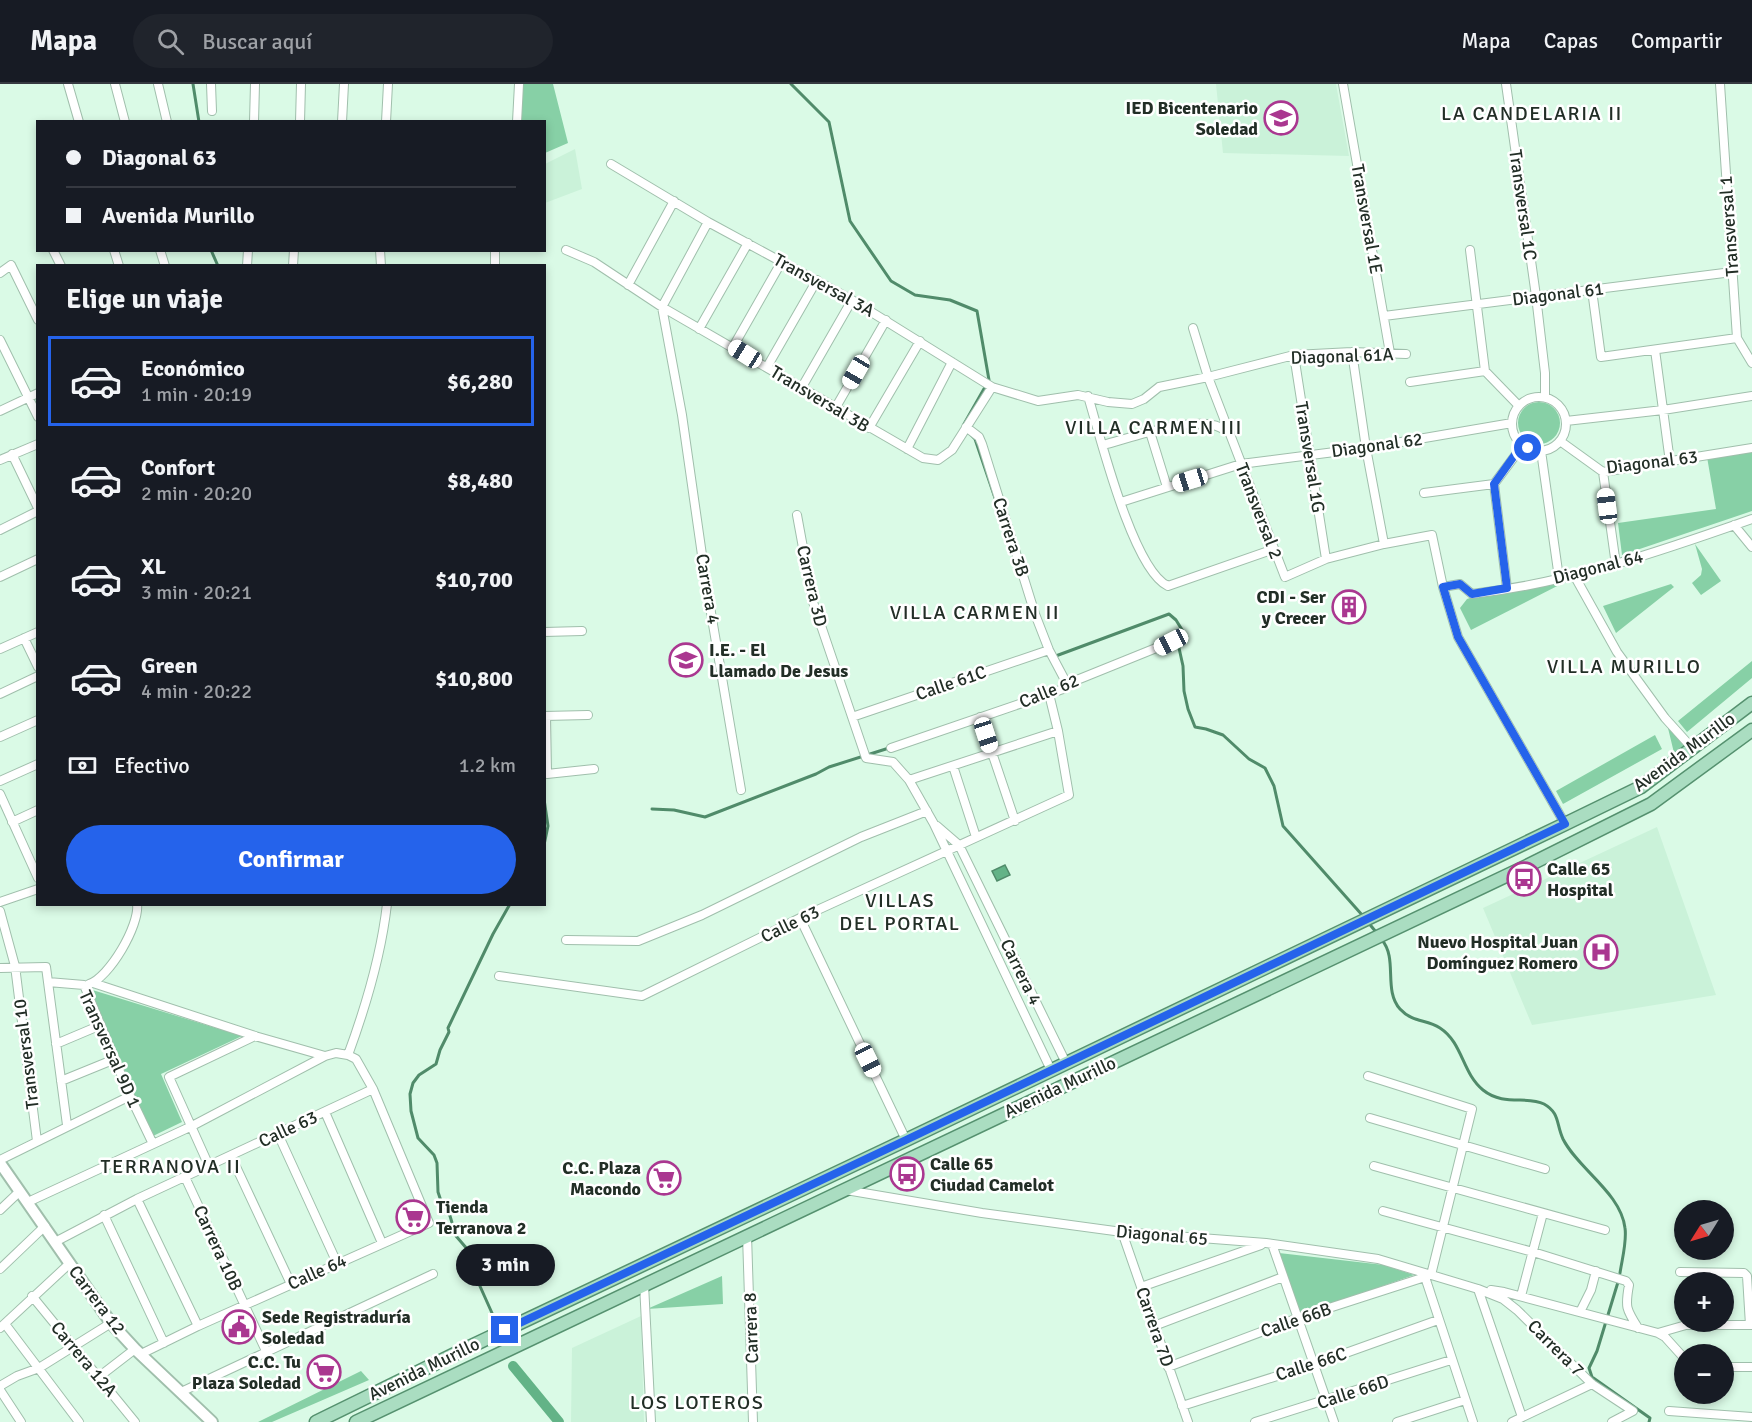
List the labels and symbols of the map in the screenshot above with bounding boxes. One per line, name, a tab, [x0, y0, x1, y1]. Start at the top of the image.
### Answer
place label: IED Bicentenario Soledad	[1126, 97, 1258, 140]
school or university icon: IED Bicentenario Soledad	[1263, 100, 1299, 136]
district label: LA CANDELARIA II	[1441, 101, 1623, 126]
street label: Transversal 1C	[1504, 148, 1542, 262]
street label: Transversal 1E	[1347, 162, 1387, 276]
street label: Transversal 1	[1715, 175, 1743, 277]
street label: Transversal 3A	[770, 248, 878, 322]
street label: Diagonal 61	[1511, 277, 1605, 311]
car	[725, 337, 765, 371]
street label: Diagonal 61A	[1290, 343, 1394, 369]
car	[839, 352, 873, 392]
street label: Transversal 3B	[766, 361, 874, 437]
street label: Transversal 1G	[1290, 400, 1330, 514]
district label: VILLA CARMEN III	[1065, 415, 1243, 440]
street label: Diagonal 62	[1330, 428, 1424, 462]
route start	[1514, 434, 1541, 461]
street label: Diagonal 63	[1605, 445, 1699, 479]
street label: Transversal 2	[1231, 460, 1287, 562]
car	[1170, 466, 1210, 494]
car	[1596, 487, 1618, 525]
street label: Carrera 3B	[988, 495, 1034, 579]
street label: Carrera 3D	[792, 543, 832, 629]
street label: Diagonal 64	[1551, 545, 1646, 589]
street label: Carrera 4	[691, 552, 725, 626]
place label: CDI - Ser y Crecer	[1257, 586, 1327, 629]
building icon: CDI - Ser y Crecer	[1331, 589, 1367, 625]
district label: VILLA CARMEN II	[890, 600, 1060, 625]
car	[1151, 626, 1191, 658]
place label: I.E. - El Llamado De Jesus	[709, 639, 848, 682]
school or university icon: I.E. - El Llamado De Jesus	[668, 642, 704, 678]
district label: VILLA MURILLO	[1547, 654, 1701, 679]
street label: Calle 61C	[913, 661, 989, 705]
street label: Calle 62	[1016, 669, 1082, 713]
street label: Avenida Murillo	[1629, 708, 1739, 796]
car	[972, 715, 1000, 755]
place label: Calle 65 Hospital	[1547, 858, 1614, 901]
bus stop icon: Calle 65 Hospital	[1506, 861, 1542, 897]
district label: VILLAS DEL PORTAL	[839, 888, 961, 936]
street label: Calle 63	[757, 900, 823, 948]
place label: Nuevo Hospital Juan Domínguez Romero	[1417, 931, 1578, 974]
hospital icon: Nuevo Hospital Juan Domínguez Romero	[1583, 934, 1619, 970]
street label: Carrera 4	[996, 935, 1047, 1009]
street label: Transversal 9D 1	[74, 987, 146, 1111]
street label: Transversal 10	[8, 998, 44, 1110]
car	[852, 1040, 884, 1080]
street label: Avenida Murillo	[1001, 1052, 1119, 1122]
street label: Calle 63	[255, 1106, 321, 1152]
place label: Calle 65 Ciudad Camelot	[930, 1153, 1054, 1196]
district label: TERRANOVA II	[101, 1154, 241, 1179]
bus stop icon: Calle 65 Ciudad Camelot	[889, 1156, 925, 1192]
place label: C.C. Plaza Macondo	[562, 1157, 641, 1200]
supermarket icon: C.C. Plaza Macondo	[646, 1160, 682, 1196]
place label: Tienda Terranova 2	[436, 1196, 527, 1239]
supermarket icon: Tienda Terranova 2	[395, 1199, 431, 1235]
north arrow	[1674, 1200, 1734, 1260]
street label: Carrera 10B	[189, 1202, 247, 1294]
street label: Diagonal 65	[1115, 1220, 1209, 1250]
callout: 3 min	[456, 1243, 554, 1285]
street label: Calle 64	[284, 1249, 350, 1295]
street label: Carrera 12	[64, 1261, 130, 1339]
street label: Carrera 7D	[1131, 1284, 1179, 1370]
street label: Carrera 8	[739, 1292, 763, 1364]
street label: Calle 66B	[1258, 1298, 1334, 1342]
place label: Sede Registraduría Soledad	[262, 1306, 411, 1349]
public building icon: Sede Registraduría Soledad	[221, 1309, 257, 1345]
street label: Carrera 7	[1523, 1315, 1589, 1381]
route end	[491, 1316, 518, 1343]
street label: Carrera 12A	[46, 1317, 122, 1401]
street label: Avenida Murillo	[365, 1333, 483, 1405]
street label: Calle 66C	[1273, 1342, 1349, 1386]
place label: C.C. Tu Plaza Soledad	[192, 1351, 301, 1394]
supermarket icon: C.C. Tu Plaza Soledad	[306, 1354, 342, 1390]
street label: Calle 66D	[1314, 1370, 1392, 1414]
district label: LOS LOTEROS	[630, 1390, 764, 1415]

